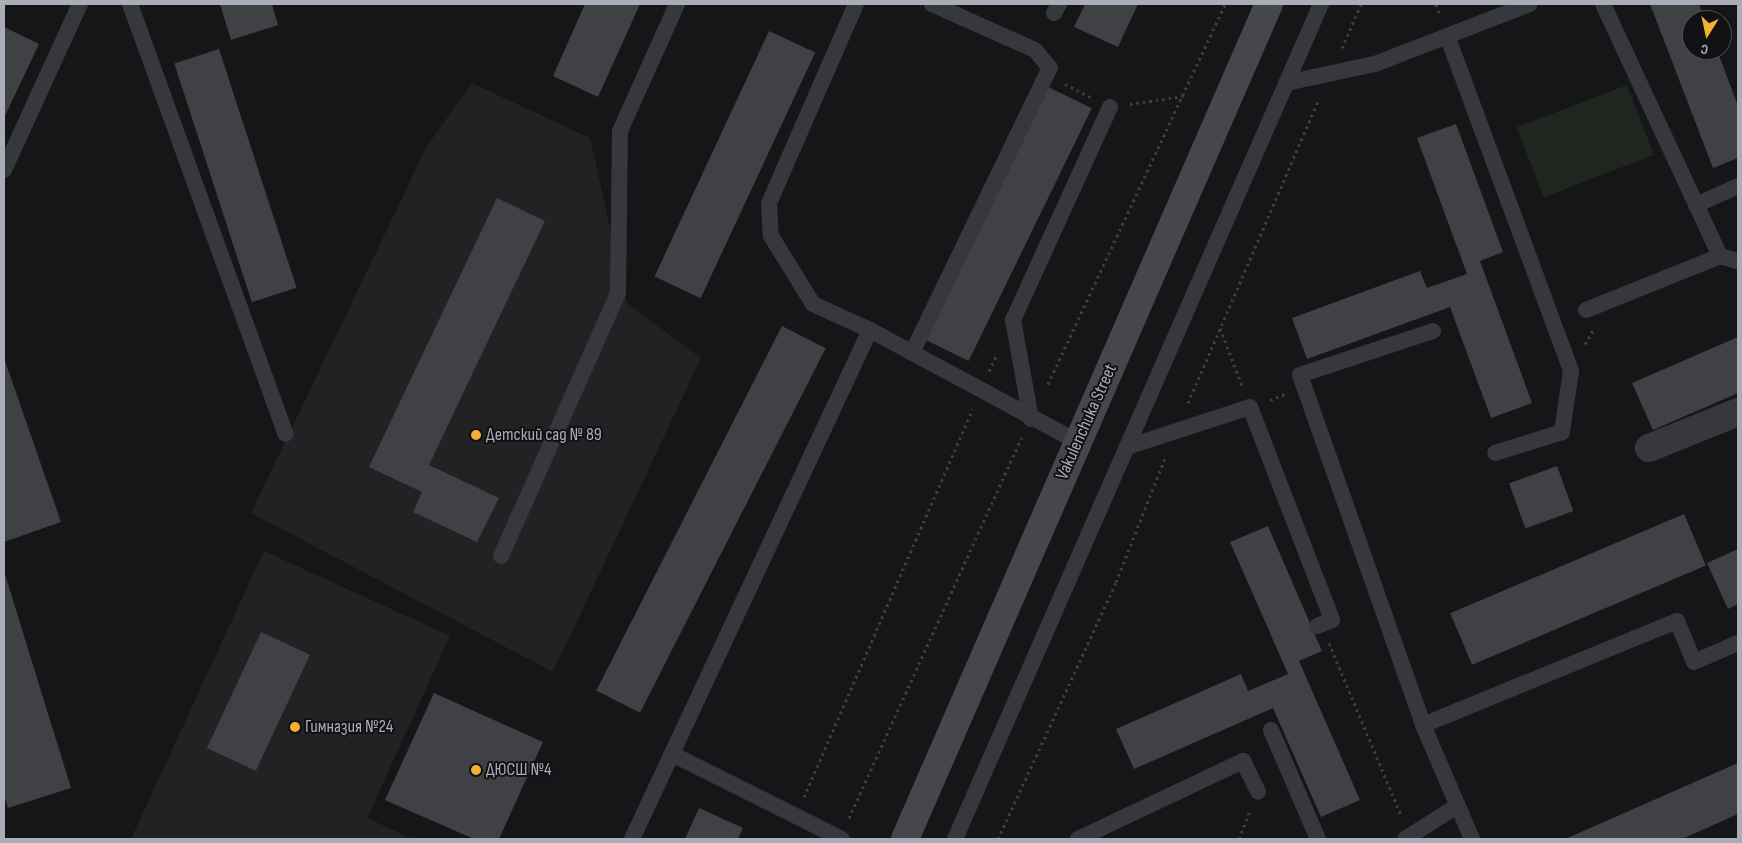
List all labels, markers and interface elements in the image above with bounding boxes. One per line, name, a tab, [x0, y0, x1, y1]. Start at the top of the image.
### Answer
north arrow	[1682, 10, 1732, 60]
text: С	[1699, 40, 1709, 58]
street label: Vakulenchuka Street	[1052, 361, 1122, 483]
place label: Детский сад № 89	[486, 424, 602, 446]
marker: Детский сад № 89	[470, 429, 482, 441]
place label: Гимназия №24	[305, 716, 393, 738]
marker: Гимназия №24	[289, 721, 301, 733]
place label: ДЮСШ №4	[486, 759, 552, 781]
marker: ДЮСШ №4	[470, 764, 482, 776]

